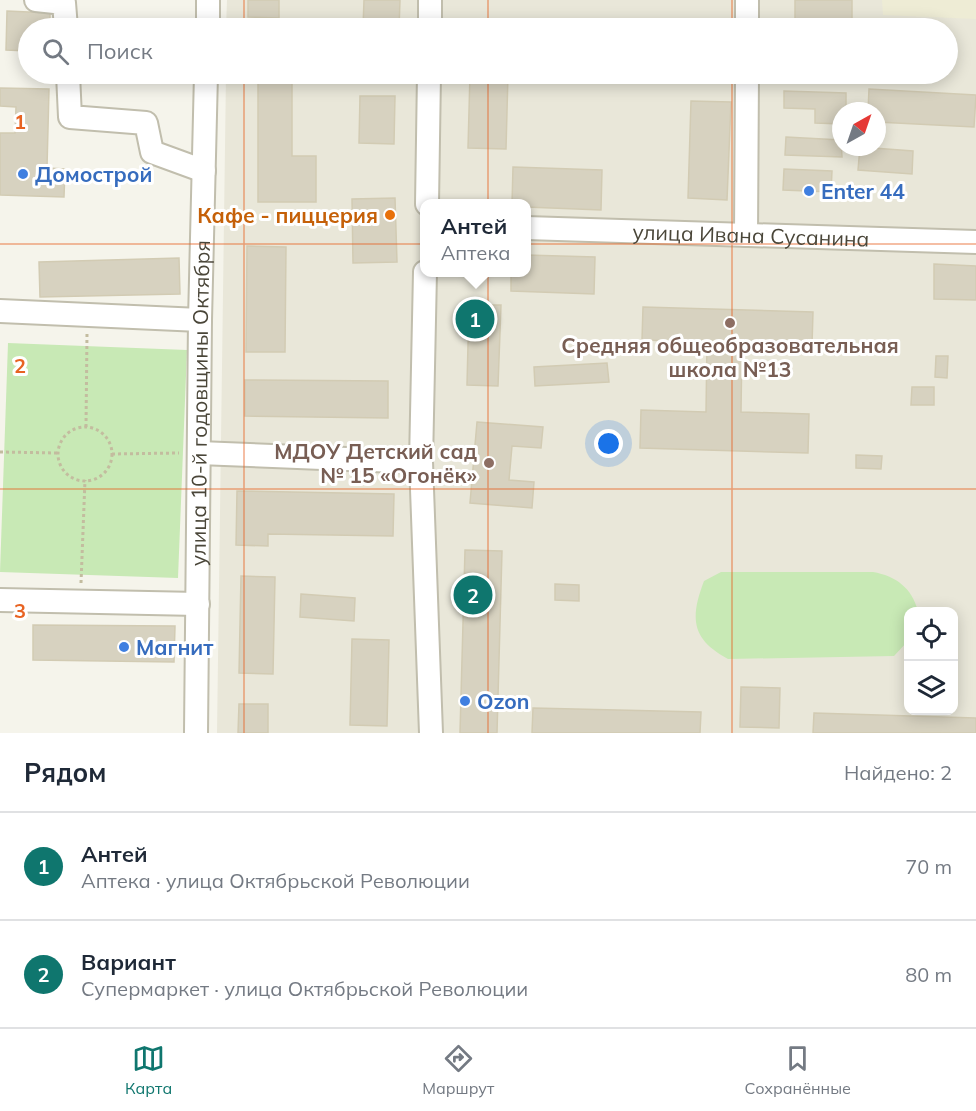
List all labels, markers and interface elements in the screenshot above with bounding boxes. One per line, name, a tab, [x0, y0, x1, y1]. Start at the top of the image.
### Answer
search box	[18, 18, 958, 84]
icon: search	[39, 35, 72, 68]
text: Поиск	[87, 37, 153, 65]
north arrow	[832, 102, 886, 156]
text: 1	[14, 109, 26, 134]
place label: Домострой	[35, 161, 152, 187]
marker: Домострой	[16, 167, 30, 181]
place label: Enter 44	[821, 178, 905, 204]
marker: Enter 44	[802, 184, 816, 198]
popup	[420, 199, 531, 277]
place label: Кафе - пиццерия	[197, 202, 378, 228]
marker: Кафе - пиццерия	[383, 208, 397, 222]
text: Антей	[441, 212, 507, 240]
street label: улица Ивана Сусанина	[632, 218, 870, 252]
street label: улица 10-й годовщины Октября	[185, 240, 215, 566]
text: Аптека	[441, 240, 510, 265]
pin: 1	[456, 296, 494, 342]
marker: Средняя общеобразовательная школа №13	[723, 316, 737, 330]
place label: Средняя общеобразовательная школа №13	[561, 332, 899, 382]
text: 2	[14, 353, 26, 378]
your location	[594, 429, 623, 458]
place label: МДОУ Детский сад № 15 «Огонёк»	[274, 438, 477, 488]
marker: МДОУ Детский сад № 15 «Огонёк»	[482, 456, 496, 470]
pin: 2	[454, 572, 492, 618]
text: 3	[14, 598, 26, 623]
map controls	[904, 607, 958, 715]
button: locate	[904, 607, 958, 661]
place label: Магнит	[136, 634, 214, 660]
marker: Магнит	[117, 640, 131, 654]
button: layers	[904, 661, 958, 715]
place label: Ozon	[477, 688, 529, 714]
marker: Ozon	[458, 694, 472, 708]
text: Рядом	[24, 756, 107, 789]
text: Найдено: 2	[844, 760, 952, 785]
text: Антей	[81, 840, 148, 868]
text: 1	[38, 854, 50, 879]
text: 70 m	[905, 854, 952, 879]
text: Аптека · улица Октябрьской Революции	[81, 868, 470, 893]
text: Вариант	[81, 948, 176, 976]
text: 2	[38, 962, 50, 987]
text: 80 m	[905, 962, 952, 987]
text: Супермаркет · улица Октябрьской Революции	[81, 976, 528, 1001]
tab: Карта	[125, 1042, 172, 1098]
tab: Маршрут	[422, 1042, 494, 1098]
tab: Сохранённые	[744, 1042, 851, 1098]

